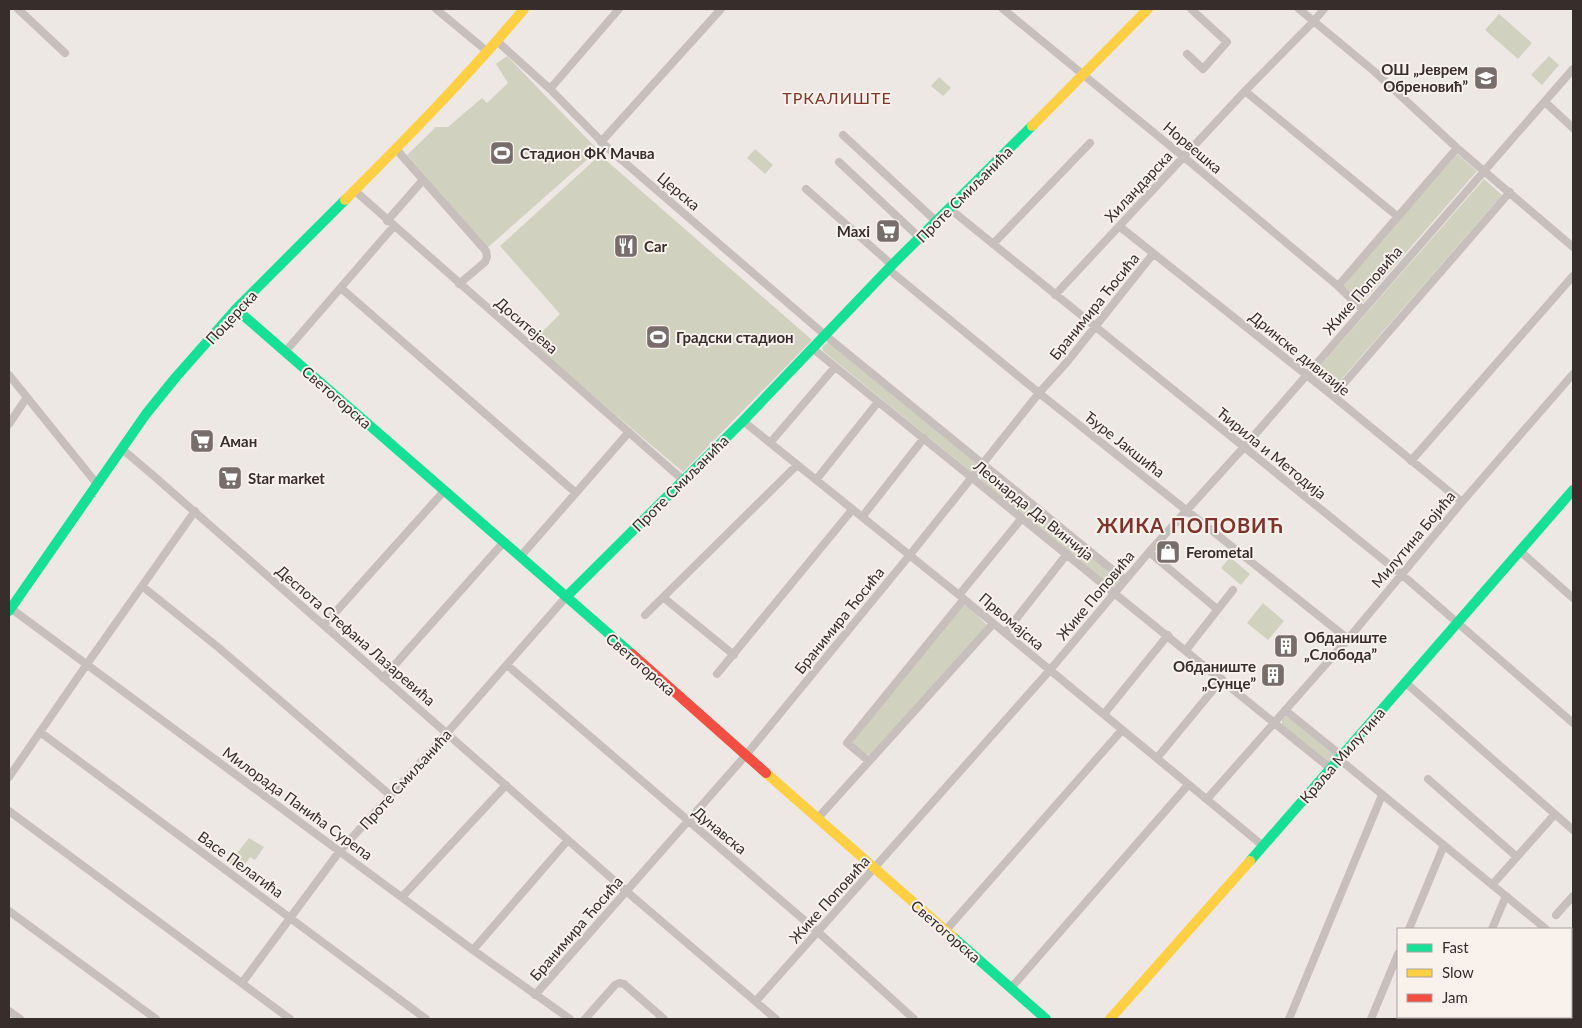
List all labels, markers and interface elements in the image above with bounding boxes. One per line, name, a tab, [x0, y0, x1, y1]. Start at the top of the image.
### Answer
place label: ОШ „Јеврем Обреновић”	[1381, 60, 1468, 95]
school or university icon: ОШ „Јеврем Обреновић”	[1473, 65, 1499, 91]
district label: ТРКАЛИШТЕ	[782, 88, 892, 107]
street label: Норвешка	[1160, 117, 1226, 177]
sports icon: Стадион ФК Мачва	[489, 140, 515, 166]
street label: Проте Смиљанића	[912, 142, 1016, 246]
place label: Стадион ФК Мачва	[520, 144, 655, 162]
street label: Хиландарска	[1101, 147, 1175, 225]
street label: Церска	[654, 168, 704, 214]
supermarket icon: Maxi	[875, 218, 901, 244]
place label: Maxi	[837, 222, 870, 240]
restaurant icon: Car	[613, 233, 639, 259]
place label: Car	[644, 237, 668, 255]
street label: Жике Поповића	[1319, 242, 1405, 338]
street label: Бранимира Ћосића	[1045, 249, 1143, 363]
street label: Поцерска	[202, 286, 260, 348]
street label: Доситејева	[492, 293, 562, 357]
street label: Дринске дивизије	[1246, 307, 1354, 399]
sports icon: Градски стадион	[645, 324, 671, 350]
place label: Градски стадион	[676, 328, 794, 346]
street label: Светогорска	[299, 362, 375, 432]
street label: Ћирила и Методија	[1214, 403, 1330, 503]
street label: Ђуре Јакшића	[1081, 407, 1169, 481]
supermarket icon: Аман	[189, 428, 215, 454]
street label: Проте Смиљанића	[628, 431, 732, 535]
place label: Аман	[219, 432, 257, 450]
street label: Леонарда Да Винчија	[970, 456, 1097, 564]
supermarket icon: Star market	[217, 465, 243, 491]
place label: Star market	[248, 469, 325, 487]
street label: Милутина Бојића	[1367, 487, 1459, 591]
district label: ЖИКА ПОПОВИЋ	[1096, 513, 1284, 537]
shop icon: Ferometal	[1155, 539, 1181, 565]
place label: Ferometal	[1186, 543, 1253, 561]
street label: Жике Поповића	[1052, 547, 1138, 643]
street label: Деспота Стефана Лазаревића	[273, 561, 439, 709]
street label: Бранимира Ћосића	[790, 563, 888, 677]
street label: Првомајска	[976, 589, 1048, 653]
place label: Обданиште „Слобода”	[1304, 628, 1387, 663]
street label: Светогорска	[603, 629, 679, 699]
building icon: Обданиште „Слобода”	[1273, 633, 1299, 659]
place label: Обданиште „Сунце”	[1173, 657, 1256, 692]
building icon: Обданиште „Сунце”	[1260, 662, 1286, 688]
street label: Краља Милутина	[1296, 704, 1388, 806]
street label: Проте Смиљанића	[355, 725, 455, 833]
street label: Милорада Панића Сурепа	[220, 743, 376, 863]
street label: Дунавска	[689, 802, 751, 858]
street label: Васе Пелагића	[195, 827, 287, 901]
street label: Жике Поповића	[785, 852, 873, 946]
street label: Бранимира Ћосића	[526, 872, 626, 984]
street label: Светогорска	[908, 896, 984, 966]
legend	[1397, 928, 1572, 1018]
text: Fast	[1442, 938, 1469, 956]
text: Slow	[1442, 963, 1474, 981]
text: Jam	[1442, 988, 1468, 1006]

